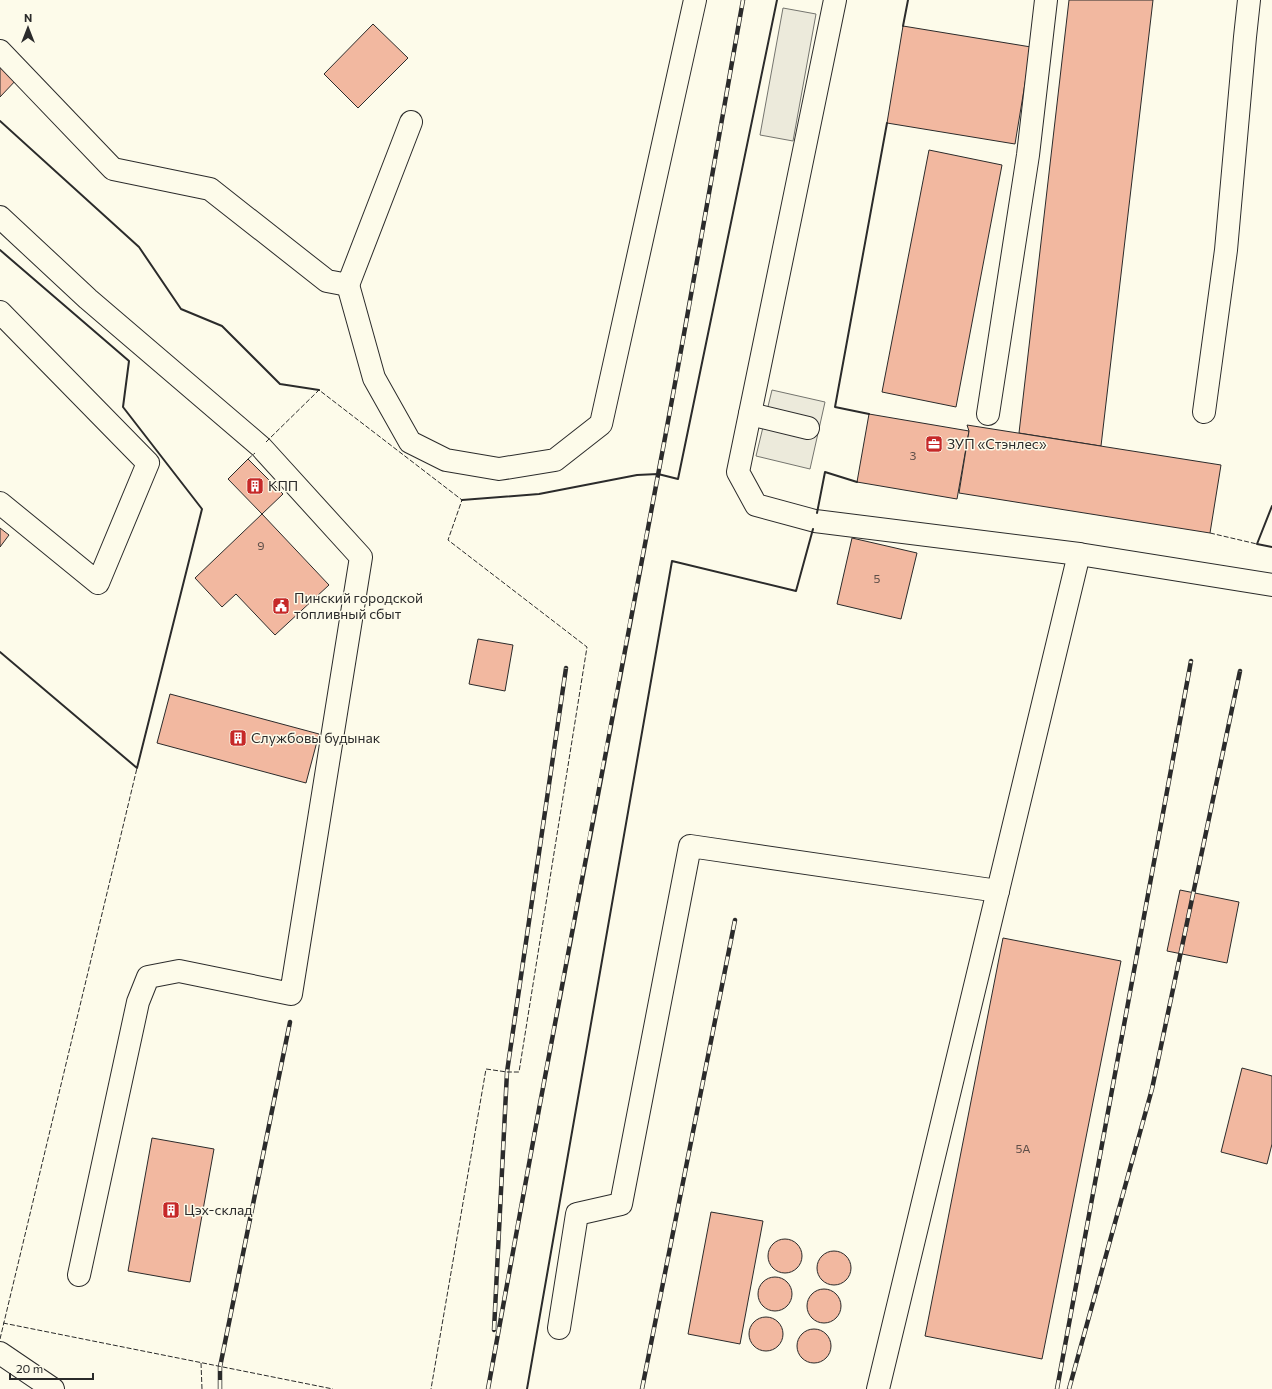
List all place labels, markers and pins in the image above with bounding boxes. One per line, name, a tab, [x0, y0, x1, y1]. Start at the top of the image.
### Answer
office icon: ЗУП «Стэнлес»	[924, 434, 944, 454]
place label: ЗУП «Стэнлес»	[947, 435, 1047, 452]
building icon: КПП	[245, 476, 265, 496]
place label: КПП	[268, 477, 298, 494]
place label: Пинский городской топливный сбыт	[294, 589, 423, 622]
public building icon: Пинский городской топливный сбыт	[271, 596, 291, 616]
building icon: Службовы будынак	[228, 728, 248, 748]
place label: Службовы будынак	[251, 729, 381, 746]
building icon: Цэх-склад	[161, 1200, 181, 1220]
place label: Цэх-склад	[184, 1201, 252, 1218]

